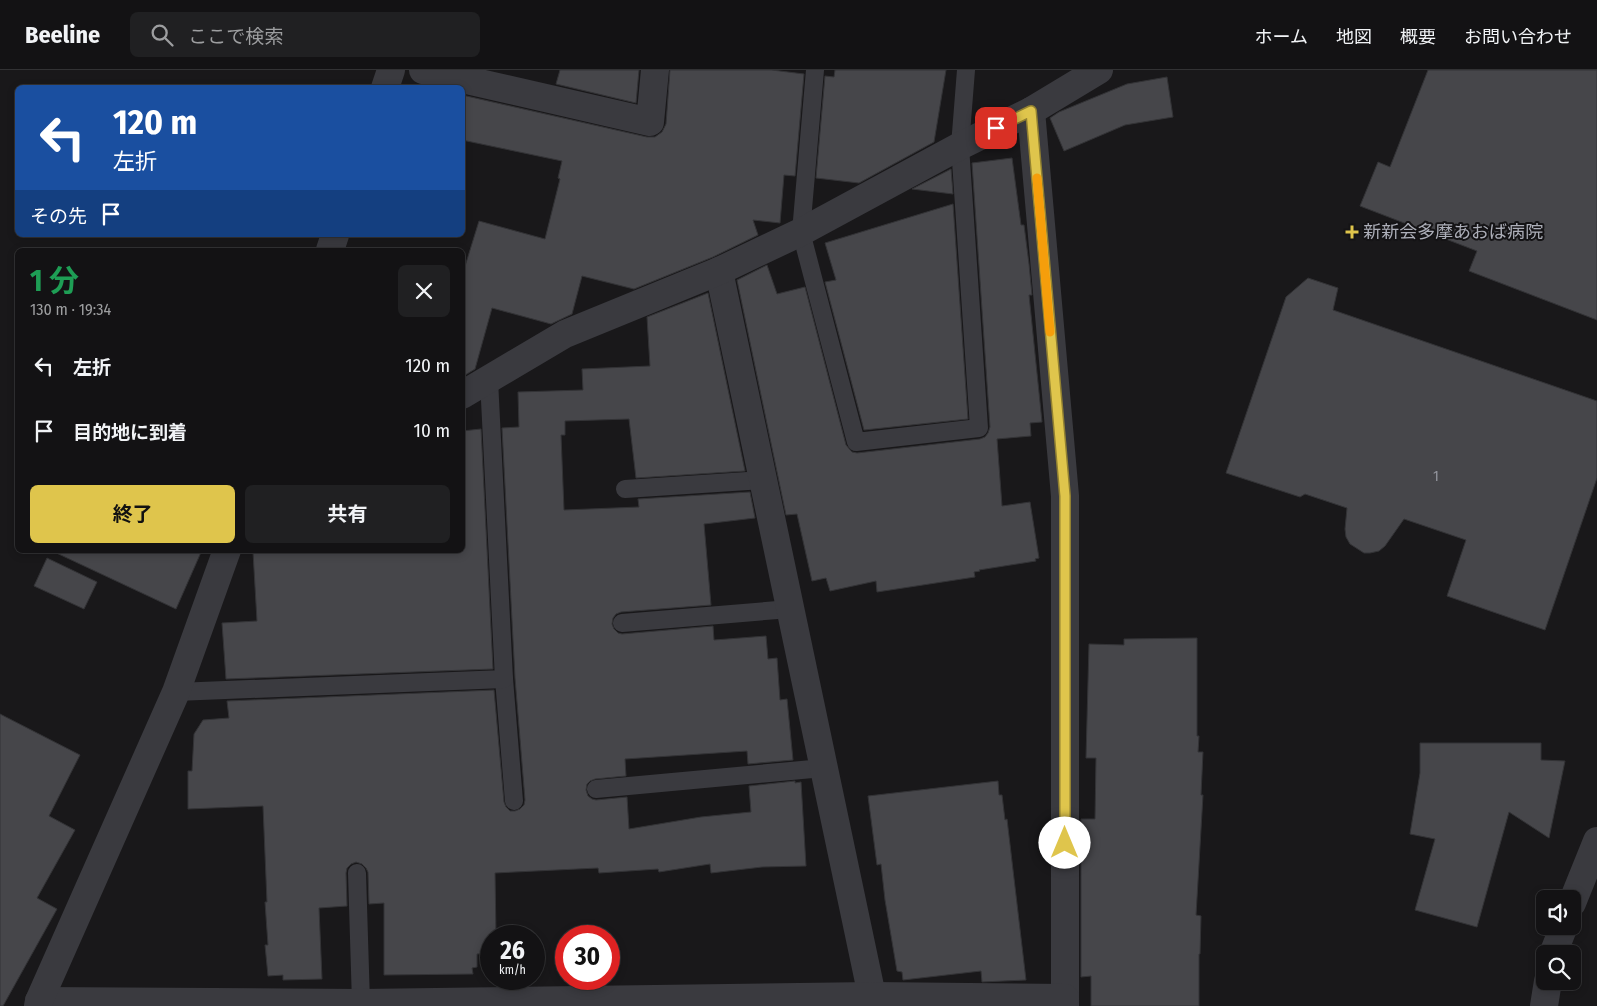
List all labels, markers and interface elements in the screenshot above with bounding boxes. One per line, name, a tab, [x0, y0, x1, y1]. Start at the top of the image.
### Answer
search box	[130, 12, 480, 57]
text: Beeline	[25, 21, 100, 49]
icon: search	[148, 21, 176, 49]
text: ここで検索	[188, 25, 283, 48]
text: ホーム	[1255, 26, 1308, 48]
text: 地図	[1336, 26, 1372, 48]
text: 概要	[1400, 26, 1436, 48]
text: お問い合わせ	[1464, 26, 1572, 48]
text: 120 m	[113, 101, 197, 143]
icon: left	[30, 105, 95, 170]
pin	[975, 107, 1017, 149]
icon: arrive	[982, 114, 1010, 142]
text: 左折	[113, 148, 157, 175]
icon: arrive	[97, 200, 125, 228]
text: その先	[30, 205, 87, 228]
place label: 新新会多摩あおば病院	[1363, 221, 1543, 243]
marker: 新新会多摩あおば病院	[1345, 225, 1359, 239]
text: 1 分	[30, 263, 79, 299]
button: close	[398, 265, 450, 317]
text: 130 m · 19:34	[30, 300, 111, 319]
icon: left	[30, 352, 58, 380]
text: 120 m	[405, 354, 450, 377]
text: 左折	[73, 356, 111, 379]
icon: arrive	[30, 417, 58, 445]
text: 10 m	[414, 419, 450, 442]
text: 目的地に到着	[73, 421, 187, 444]
house number: 1	[1433, 467, 1439, 485]
button: 終了	[30, 485, 235, 543]
button: 共有	[245, 485, 450, 543]
position arrow	[1038, 816, 1090, 868]
map controls	[1536, 890, 1581, 990]
button: sound	[1536, 890, 1581, 935]
speed limit sign: 30	[555, 925, 620, 990]
text: 26	[500, 936, 525, 966]
button: search	[1536, 945, 1581, 990]
text: km/h	[499, 963, 526, 977]

